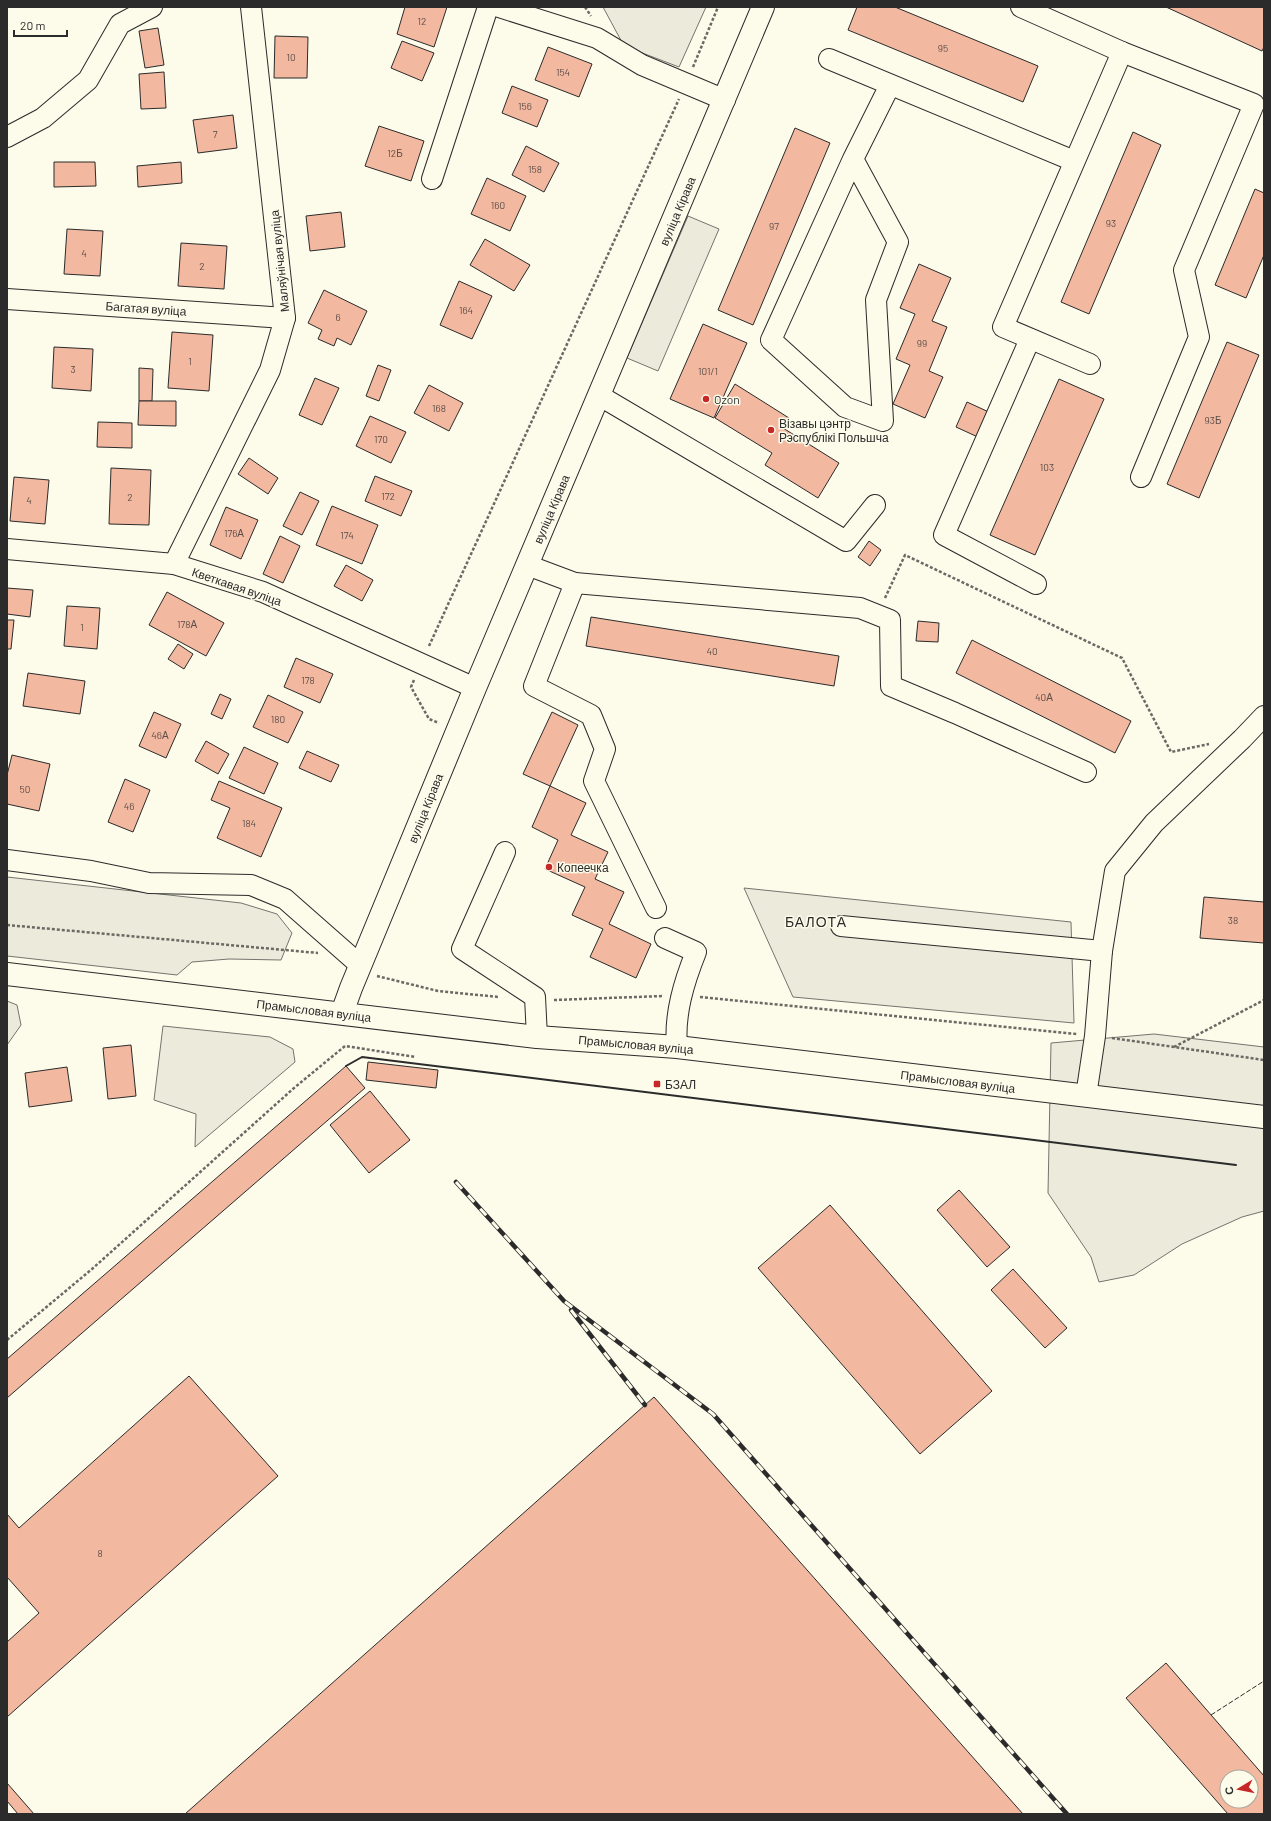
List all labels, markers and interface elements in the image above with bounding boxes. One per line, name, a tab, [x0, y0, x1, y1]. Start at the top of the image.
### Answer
scale bar	[14, 12, 67, 38]
house number: 12	[418, 15, 426, 27]
text: 20 m	[20, 18, 46, 32]
house number: 95	[938, 42, 948, 54]
house number: 10	[286, 51, 296, 63]
house number: 154	[556, 66, 570, 78]
house number: 156	[518, 100, 532, 112]
house number: 7	[213, 128, 218, 140]
house number: 12Б	[387, 147, 403, 159]
house number: 158	[528, 163, 542, 175]
street label: вуліца Кірава	[656, 174, 699, 248]
house number: 160	[491, 199, 505, 211]
street label: Маляўнічая вуліца	[267, 209, 292, 313]
house number: 93	[1106, 217, 1116, 229]
house number: 97	[769, 220, 779, 232]
house number: 4	[81, 247, 87, 259]
house number: 2	[199, 260, 205, 272]
street label: Багатая вуліца	[105, 298, 187, 319]
house number: 164	[459, 304, 473, 316]
house number: 6	[335, 311, 341, 323]
house number: 99	[917, 337, 927, 349]
house number: 1	[188, 355, 192, 367]
house number: 3	[70, 363, 76, 375]
house number: 101/1	[698, 365, 718, 377]
place label: Ozon	[714, 392, 740, 406]
marker: Ozon	[701, 394, 711, 404]
house number: 168	[432, 402, 446, 414]
house number: 93Б	[1205, 414, 1222, 426]
place label: Візавы цэнтр Рэспублікі Польшча	[779, 416, 889, 445]
marker: Візавы цэнтр Рэспублікі Польшча	[766, 425, 776, 435]
house number: 170	[374, 433, 388, 445]
house number: 103	[1040, 461, 1054, 473]
street label: вуліца Кірава	[530, 472, 573, 546]
house number: 172	[381, 490, 395, 502]
house number: 2	[127, 491, 133, 503]
house number: 4	[26, 494, 32, 506]
house number: 176А	[224, 527, 244, 539]
house number: 174	[340, 529, 354, 541]
street label: Кветкавая вуліца	[190, 564, 284, 609]
house number: 178А	[177, 618, 197, 630]
house number: 1	[80, 621, 84, 633]
house number: 40	[706, 645, 718, 657]
house number: 178	[301, 674, 315, 686]
house number: 40А	[1035, 691, 1053, 703]
house number: 180	[271, 713, 285, 725]
house number: 46А	[151, 729, 169, 741]
street label: вуліца Кірава	[405, 771, 446, 845]
house number: 50	[20, 783, 30, 795]
house number: 46	[124, 800, 134, 812]
house number: 184	[242, 817, 256, 829]
place label: Копеечка	[557, 860, 609, 874]
marker: Копеечка	[544, 862, 554, 872]
district label: БАЛОТА	[785, 913, 847, 930]
house number: 38	[1228, 914, 1238, 926]
street label: Прамысловая вуліца	[256, 996, 373, 1025]
street label: Прамысловая вуліца	[578, 1032, 694, 1057]
street label: Прамысловая вуліца	[900, 1067, 1017, 1096]
place label: БЗАЛ	[665, 1077, 696, 1091]
marker: БЗАЛ	[652, 1079, 662, 1089]
house number: 8	[97, 1547, 103, 1559]
north arrow	[1219, 1769, 1259, 1809]
text: С	[1222, 1786, 1236, 1796]

